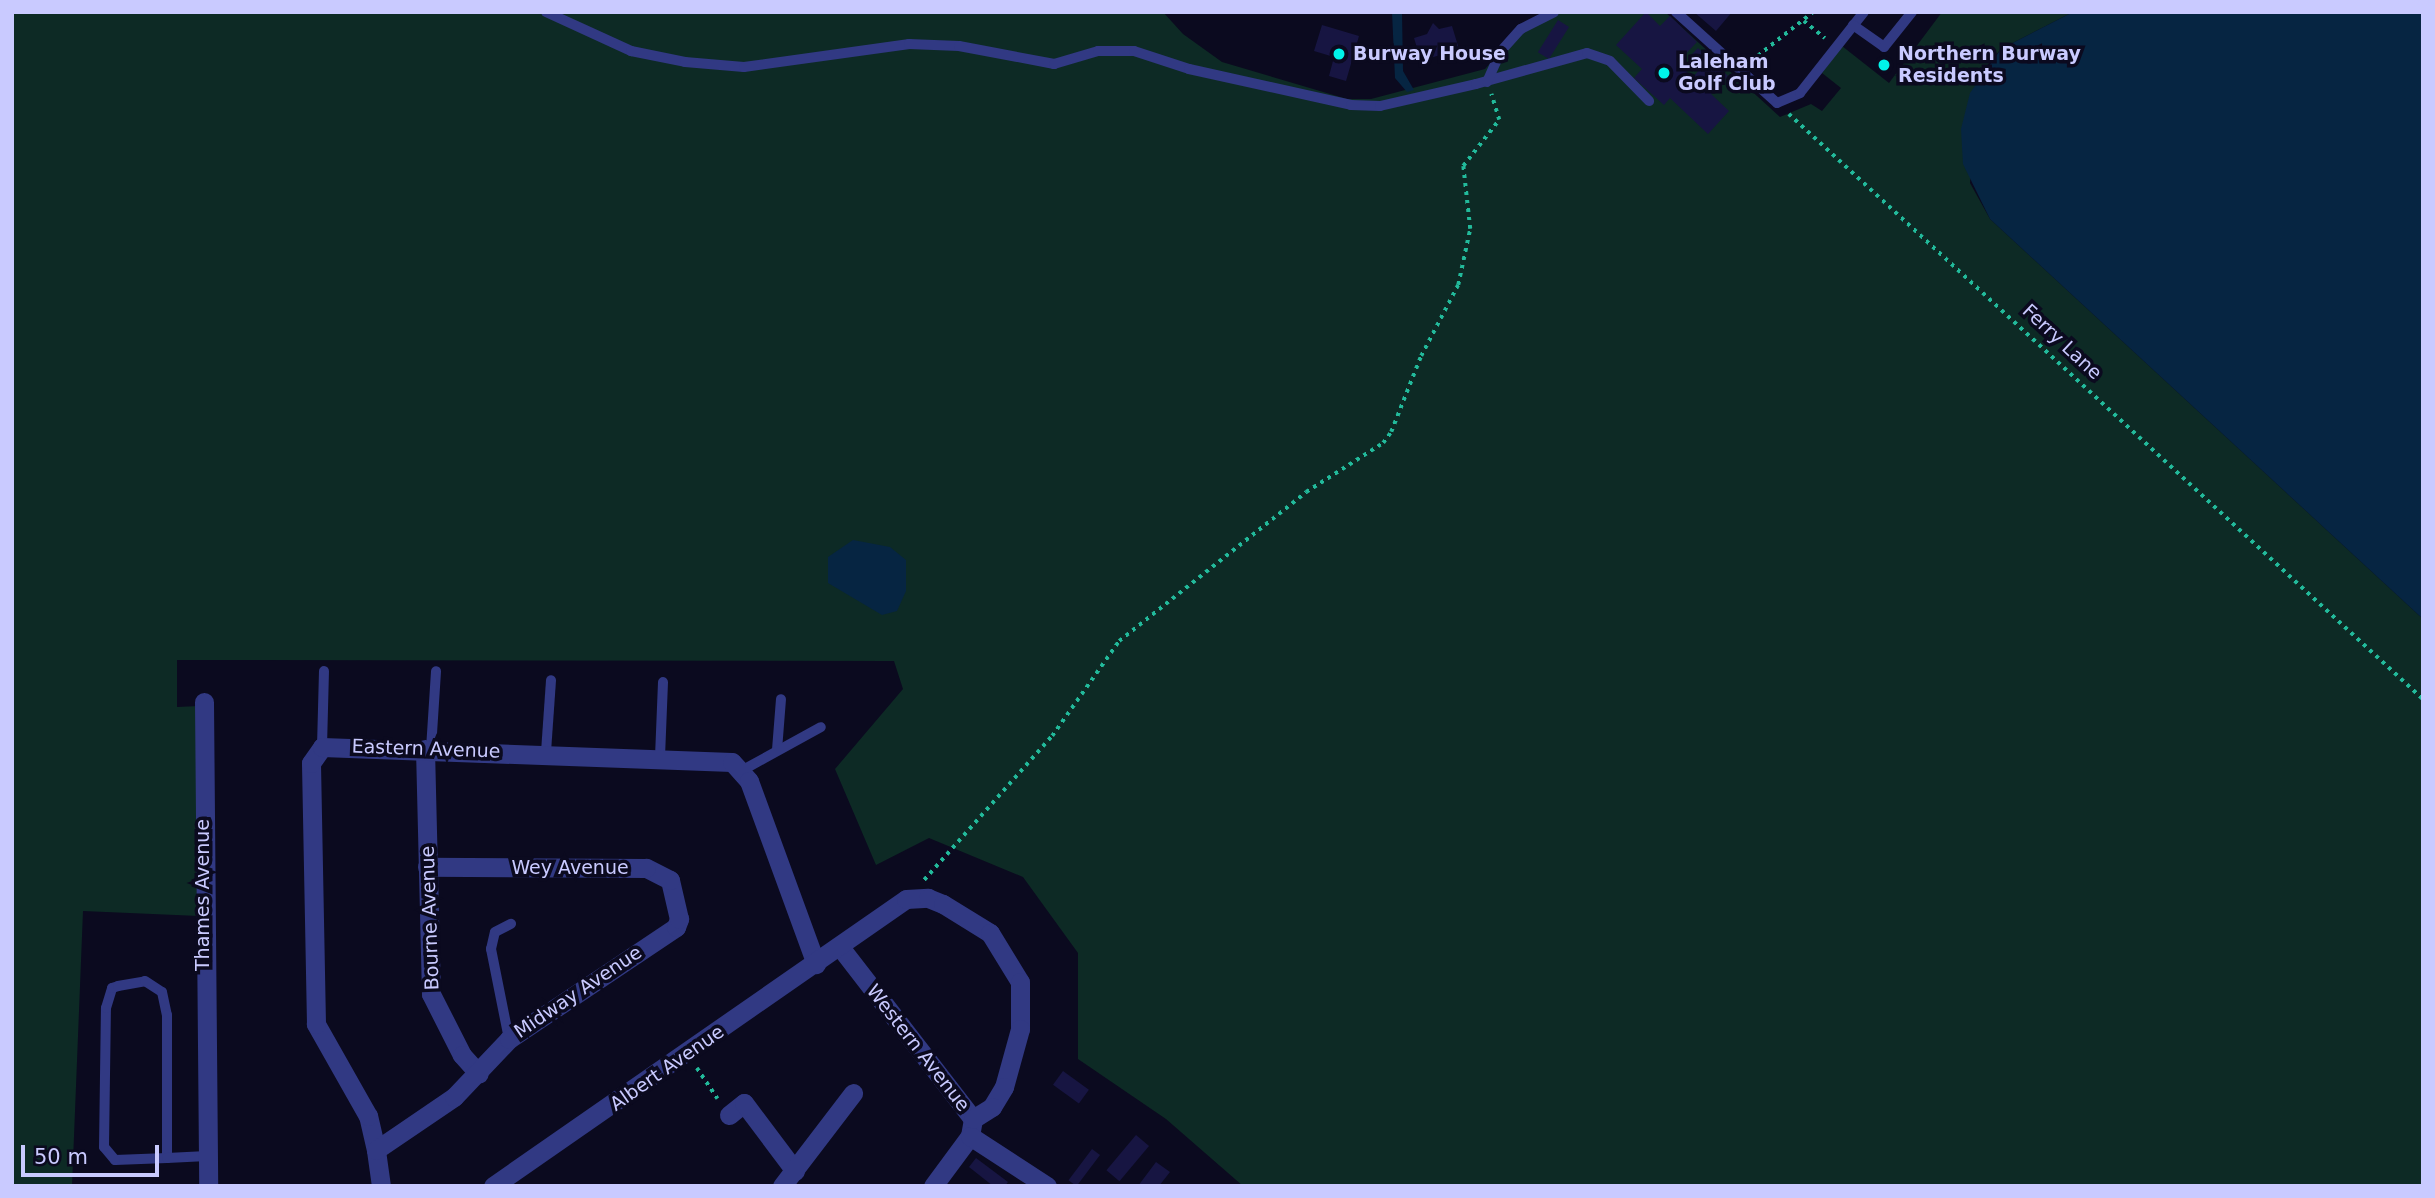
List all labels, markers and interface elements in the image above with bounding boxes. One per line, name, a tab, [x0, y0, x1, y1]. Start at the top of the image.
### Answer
place label: Burway House	[1353, 43, 1506, 65]
place label: Northern Burway Residents	[1898, 43, 2081, 87]
marker: Burway House	[1331, 46, 1347, 62]
place label: Laleham Golf Club	[1678, 51, 1776, 95]
marker: Northern Burway Residents	[1876, 57, 1892, 73]
marker: Laleham Golf Club	[1656, 65, 1672, 81]
street label: Ferry Lane	[2018, 300, 2106, 384]
street label: Eastern Avenue	[351, 735, 501, 763]
street label: Thames Avenue	[192, 819, 214, 971]
street label: Bourne Avenue	[416, 845, 444, 991]
street label: Wey Avenue	[511, 857, 629, 879]
street label: Midway Avenue	[510, 941, 646, 1043]
street label: Western Avenue	[861, 980, 975, 1116]
street label: Albert Avenue	[606, 1020, 728, 1116]
scale bar	[24, 1132, 163, 1176]
text: 50 m	[34, 1145, 88, 1169]

